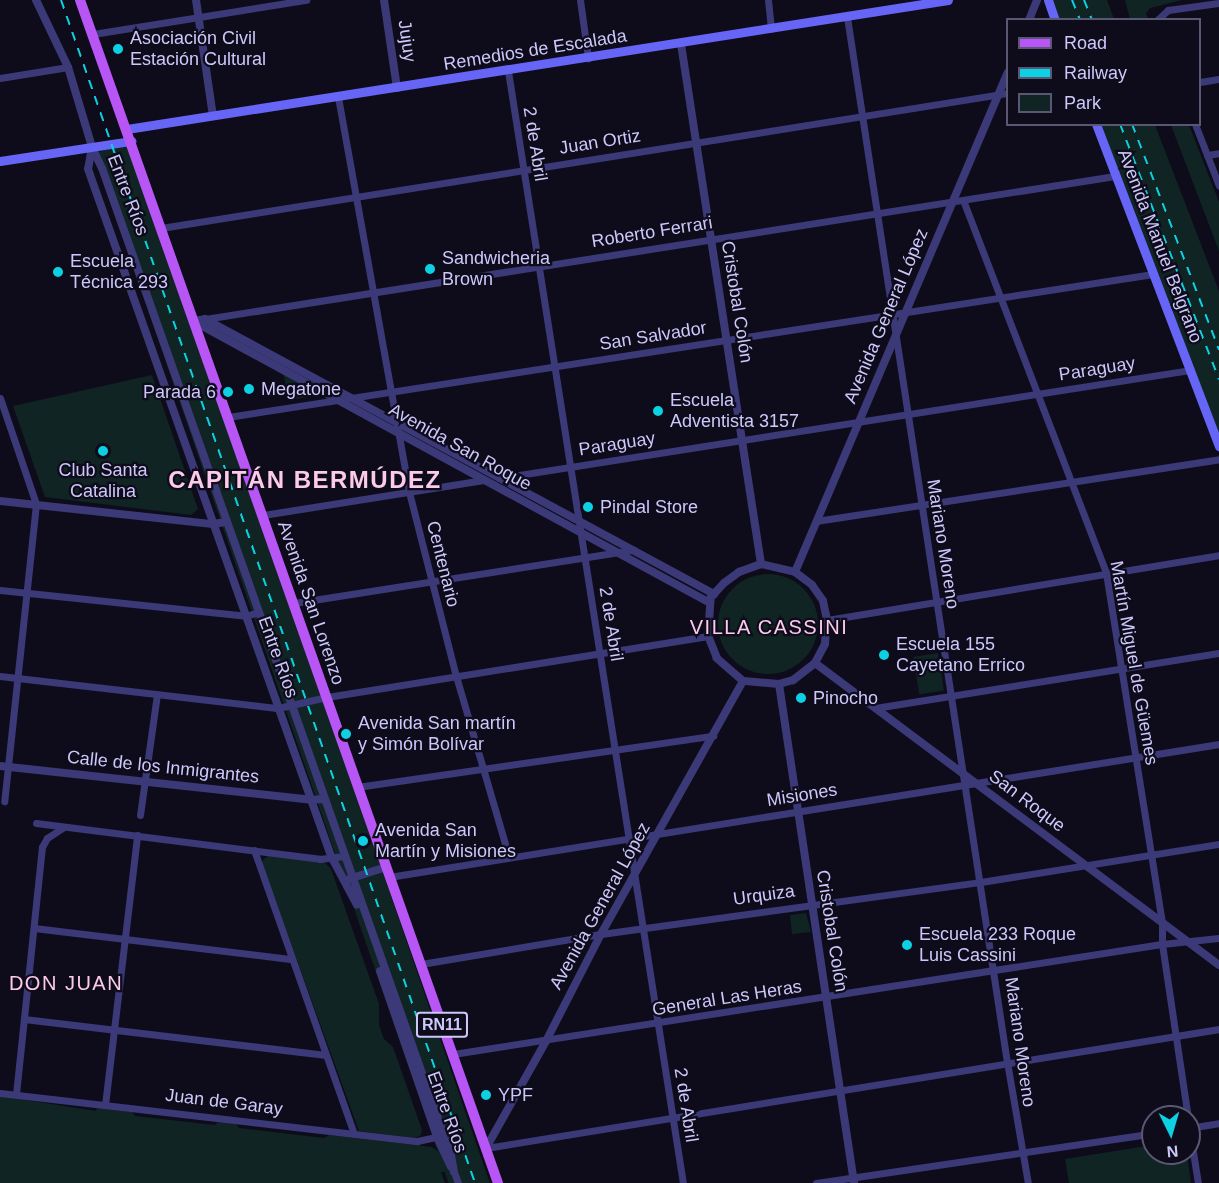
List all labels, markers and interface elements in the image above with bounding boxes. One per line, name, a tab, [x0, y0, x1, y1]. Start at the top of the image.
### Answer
legend	[1006, 18, 1201, 126]
street label: Jujuy	[393, 19, 421, 63]
street label: Remedios de Escalada	[442, 25, 628, 75]
place label: Asociación Civil Estación Cultural	[130, 28, 266, 70]
text: Road	[1064, 33, 1107, 53]
marker: Asociación Civil Estación Cultural	[111, 42, 125, 56]
text: Railway	[1064, 63, 1127, 83]
text: Park	[1064, 93, 1101, 113]
street label: 2 de Abril	[518, 105, 552, 183]
street label: Juan Ortiz	[558, 125, 642, 159]
street label: Avenida Manuel Belgrano	[1113, 146, 1207, 346]
street label: Entre Ríos	[103, 151, 153, 239]
street label: Roberto Ferrari	[590, 212, 714, 252]
street label: Avenida General López	[839, 225, 933, 407]
street label: Cristobal Colón	[717, 240, 757, 364]
place label: Sandwicheria Brown	[442, 248, 550, 290]
place label: Escuela Técnica 293	[70, 251, 168, 294]
marker: Sandwicheria Brown	[423, 262, 437, 276]
marker: Escuela Técnica 293	[51, 265, 65, 279]
street label: San Salvador	[598, 317, 708, 355]
street label: Paraguay	[1057, 352, 1137, 386]
place label: Megatone	[261, 378, 341, 400]
place label: Parada 6	[143, 381, 216, 403]
marker: Megatone	[242, 382, 256, 396]
marker: Parada 6	[221, 385, 235, 399]
place label: Escuela Adventista 3157	[670, 390, 799, 432]
street label: Avenida San Roque	[385, 399, 535, 495]
marker: Escuela Adventista 3157	[651, 404, 665, 418]
street label: Paraguay	[577, 427, 657, 461]
marker: Club Santa Catalina	[96, 444, 110, 458]
place label: Club Santa Catalina	[58, 460, 148, 502]
district label: CAPITÁN BERMÚDEZ	[168, 466, 442, 494]
street label: Mariano Moreno	[922, 478, 964, 610]
place label: Pindal Store	[600, 496, 698, 518]
marker: Pindal Store	[581, 500, 595, 514]
street label: Avenida San Lorenzo	[273, 518, 349, 688]
street label: Centenario	[422, 519, 464, 609]
street label: Martín Miguel de Güemes	[1105, 559, 1163, 767]
street label: 2 de Abril	[594, 585, 628, 663]
street label: Entre Ríos	[253, 613, 303, 701]
district label: VILLA CASSINI	[689, 615, 849, 639]
place label: Escuela 155 Cayetano Errico	[896, 634, 1025, 676]
marker: Escuela 155 Cayetano Errico	[877, 648, 891, 662]
place label: Pinocho	[813, 687, 878, 709]
marker: Pinocho	[794, 691, 808, 705]
place label: Avenida San martín y Simón Bolívar	[358, 713, 516, 756]
marker: Avenida San martín y Simón Bolívar	[339, 727, 353, 741]
street label: Calle de los Inmigrantes	[66, 746, 260, 788]
street label: San Roque	[985, 765, 1069, 837]
street label: Misiones	[765, 779, 839, 811]
street label: Avenida General López	[545, 819, 655, 993]
place label: Avenida San Martín y Misiones	[375, 820, 516, 862]
marker: Avenida San Martín y Misiones	[356, 834, 370, 848]
street label: Cristobal Colón	[812, 869, 852, 993]
street label: Urquiza	[732, 880, 796, 910]
place label: Escuela 233 Roque Luis Cassini	[919, 924, 1076, 966]
marker: Escuela 233 Roque Luis Cassini	[900, 938, 914, 952]
district label: DON JUAN	[9, 971, 123, 995]
street label: General Las Heras	[651, 976, 803, 1020]
street label: Mariano Moreno	[1000, 976, 1040, 1108]
road number: RN11	[415, 1012, 469, 1038]
street label: 2 de Abril	[669, 1066, 703, 1144]
street label: Entre Ríos	[422, 1068, 472, 1156]
street label: Juan de Garay	[164, 1084, 284, 1120]
place label: YPF	[498, 1084, 533, 1106]
marker: YPF	[479, 1088, 493, 1102]
north arrow	[1141, 1105, 1201, 1165]
text: N	[1166, 1142, 1179, 1160]

